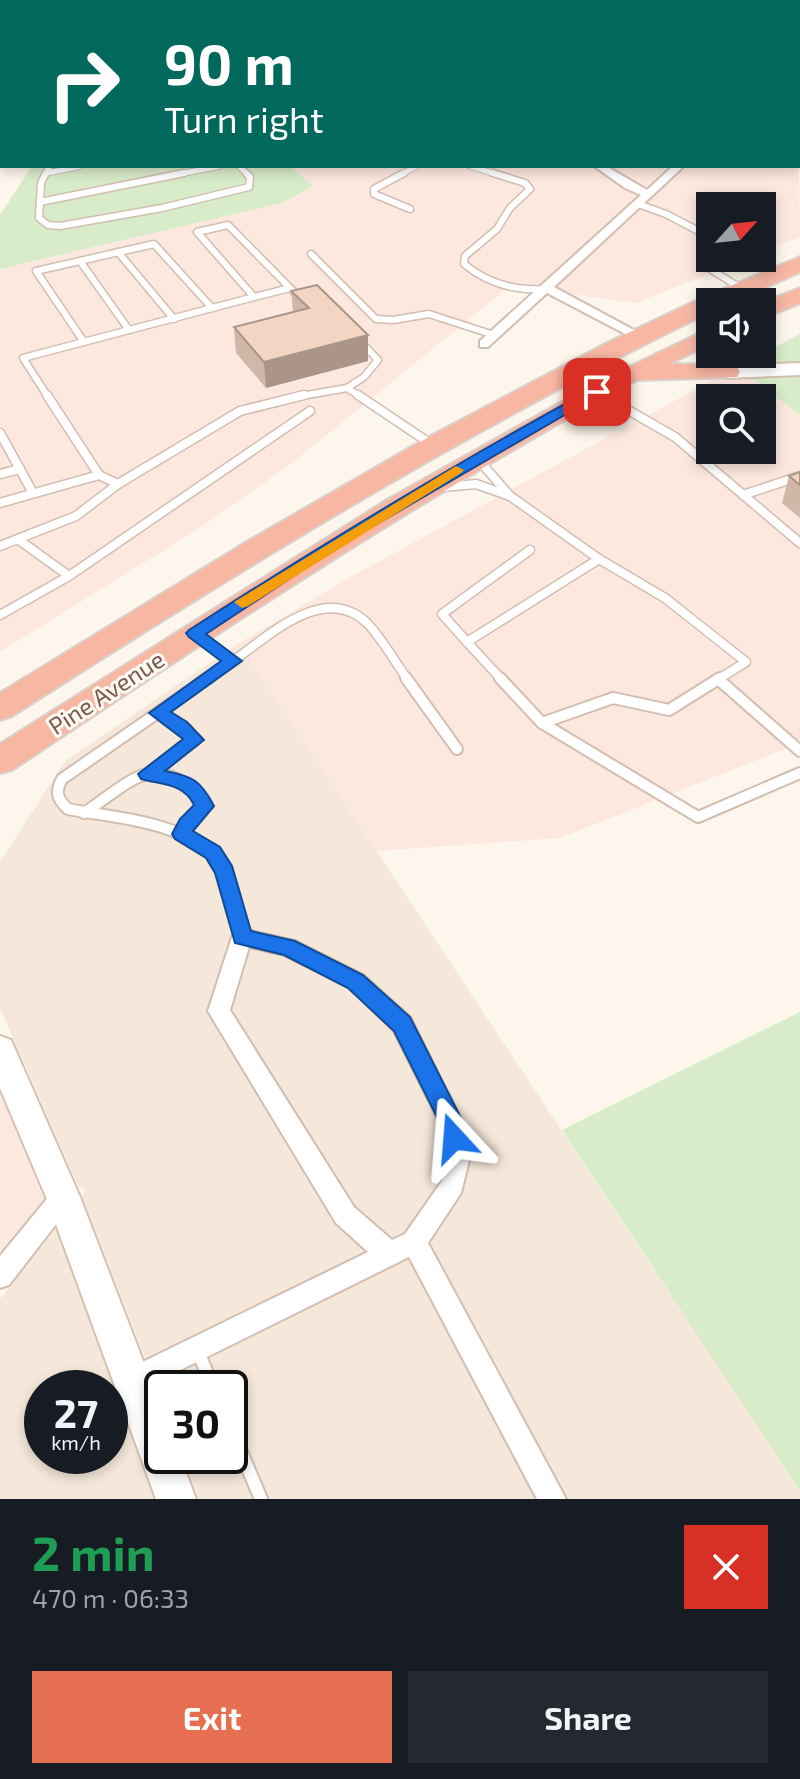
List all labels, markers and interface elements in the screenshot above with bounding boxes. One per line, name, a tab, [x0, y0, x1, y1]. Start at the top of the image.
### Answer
text: 90 m	[164, 29, 294, 96]
icon: right	[32, 32, 136, 136]
text: Turn right	[164, 97, 324, 140]
north arrow	[696, 192, 776, 272]
map controls	[696, 192, 776, 464]
button: sound	[696, 288, 776, 368]
pin	[563, 358, 631, 426]
icon: arrive	[575, 370, 619, 414]
button: search	[696, 384, 776, 464]
street label: Pine Avenue	[43, 644, 169, 740]
position arrow	[412, 1096, 496, 1180]
speed limit sign: 30	[144, 1370, 248, 1474]
text: 27	[54, 1388, 98, 1436]
text: km/h	[51, 1430, 101, 1454]
text: 2 min	[32, 1523, 155, 1581]
button: close	[684, 1525, 768, 1609]
text: 470 m · 06:33	[32, 1582, 189, 1613]
button: Exit	[32, 1671, 392, 1763]
button: Share	[408, 1671, 768, 1763]

